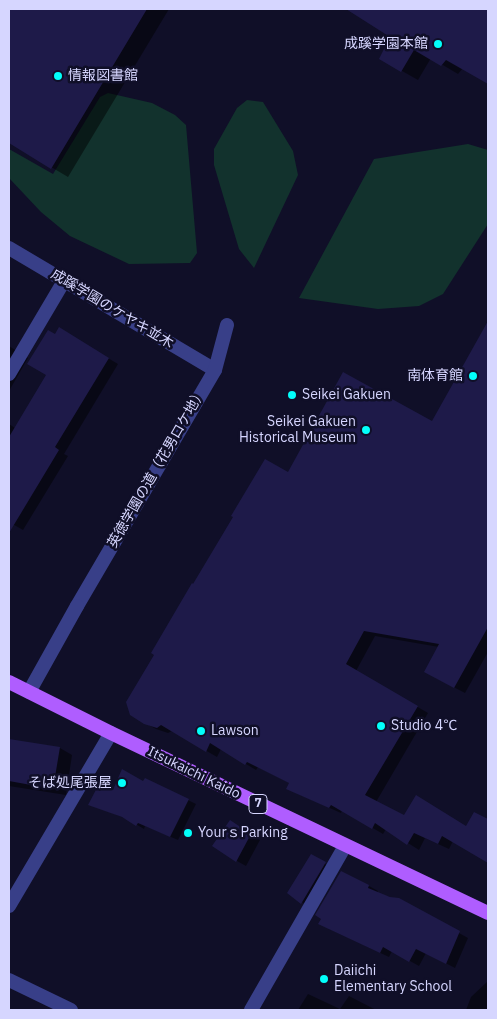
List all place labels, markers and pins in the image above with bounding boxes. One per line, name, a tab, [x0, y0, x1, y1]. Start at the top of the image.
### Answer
place label: 成蹊学園本館	[344, 36, 428, 52]
marker: 成蹊学園本館	[432, 38, 444, 50]
place label: 情報図書館	[68, 68, 138, 84]
marker: 情報図書館	[52, 70, 64, 82]
place label: 南体育館	[407, 368, 463, 384]
marker: 南体育館	[467, 370, 479, 382]
place label: Seikei Gakuen	[302, 387, 391, 403]
marker: Seikei Gakuen	[286, 389, 298, 401]
place label: Seikei Gakuen Historical Museum	[239, 414, 356, 447]
marker: Seikei Gakuen Historical Museum	[360, 424, 372, 436]
place label: Studio 4℃	[391, 718, 457, 734]
marker: Studio 4℃	[375, 720, 387, 732]
place label: Lawson	[211, 723, 259, 739]
marker: Lawson	[195, 725, 207, 737]
place label: そば処尾張屋	[28, 775, 112, 791]
marker: そば処尾張屋	[116, 777, 128, 789]
place label: YourｓParking	[198, 825, 288, 841]
marker: YourｓParking	[182, 827, 194, 839]
place label: Daiichi Elementary School	[334, 963, 452, 996]
marker: Daiichi Elementary School	[318, 973, 330, 985]

